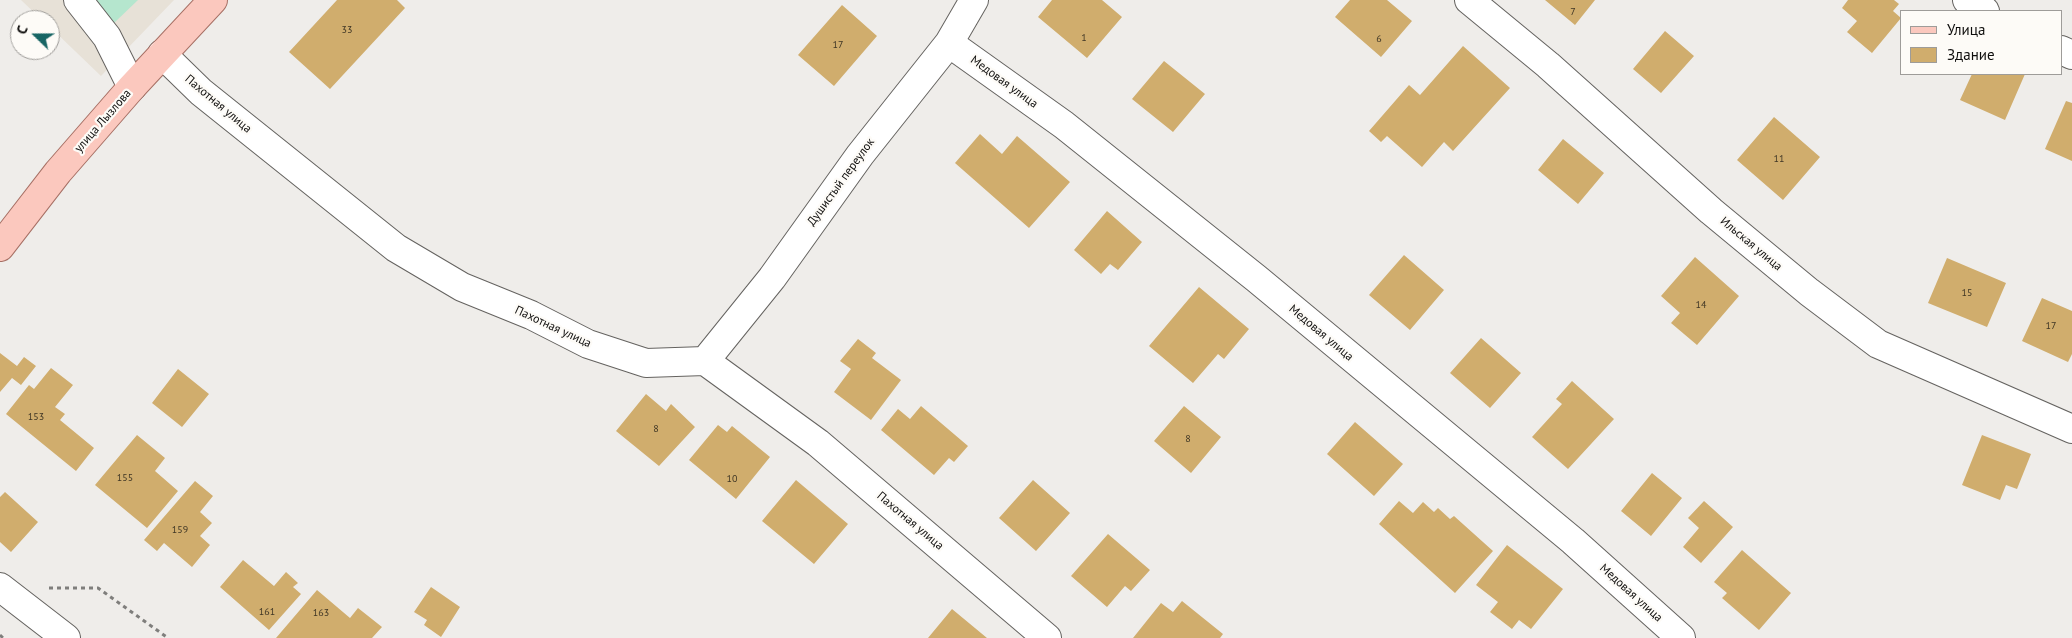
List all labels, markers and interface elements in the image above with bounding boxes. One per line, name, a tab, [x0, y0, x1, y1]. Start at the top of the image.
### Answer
house number: 7	[1570, 6, 1576, 18]
north arrow	[10, 10, 60, 60]
legend	[1900, 10, 2062, 75]
text: Улица	[1947, 20, 1985, 39]
text: С	[12, 23, 32, 37]
house number: 33	[342, 24, 352, 36]
house number: 1	[1081, 32, 1087, 44]
house number: 6	[1376, 33, 1382, 45]
house number: 17	[833, 39, 843, 51]
text: Здание	[1947, 45, 1995, 64]
street label: Медовая улица	[968, 53, 1040, 111]
street label: Пахотная улица	[182, 72, 254, 136]
street label: улица Лызлова	[72, 87, 134, 155]
street label: Душистый переулок	[804, 135, 878, 229]
house number: 11	[1774, 153, 1784, 165]
street label: Ильская улица	[1717, 214, 1785, 274]
house number: 15	[1962, 287, 1972, 299]
house number: 14	[1696, 299, 1706, 311]
street label: Медовая улица	[1286, 302, 1356, 364]
street label: Пахотная улица	[512, 303, 594, 351]
house number: 17	[2046, 320, 2056, 332]
house number: 153	[28, 411, 44, 423]
house number: 8	[653, 423, 659, 435]
house number: 8	[1185, 433, 1191, 445]
house number: 155	[117, 472, 133, 484]
house number: 10	[727, 473, 737, 485]
street label: Пахотная улица	[874, 489, 946, 553]
house number: 159	[172, 524, 188, 536]
street label: Медовая улица	[1597, 561, 1665, 625]
house number: 161	[259, 606, 275, 618]
house number: 163	[313, 607, 329, 619]

